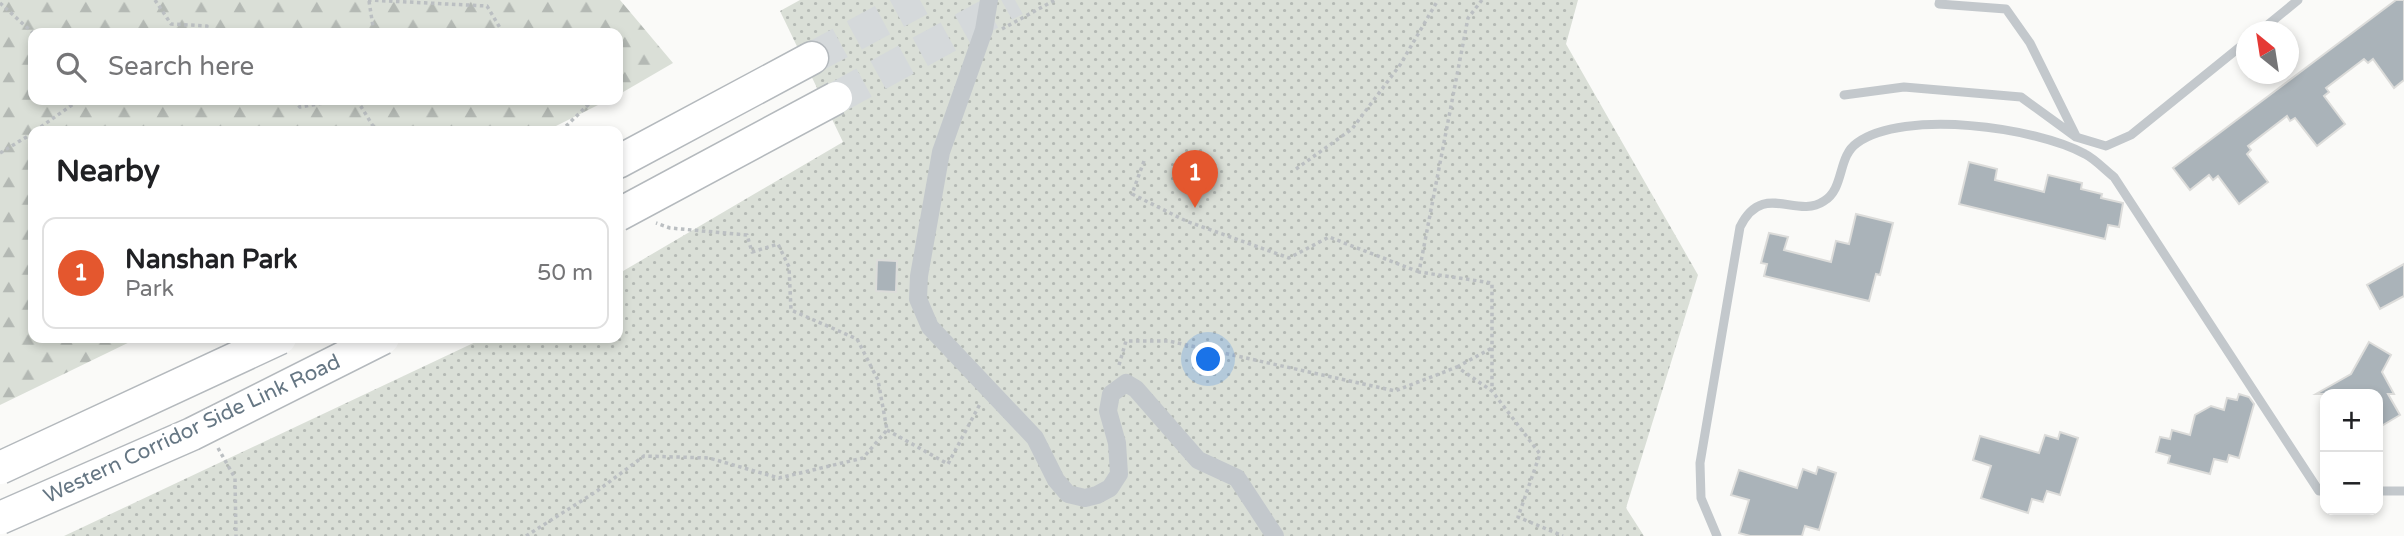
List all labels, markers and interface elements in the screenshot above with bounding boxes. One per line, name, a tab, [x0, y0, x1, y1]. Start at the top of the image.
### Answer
north arrow	[2236, 21, 2299, 84]
search box	[28, 28, 623, 105]
icon: search	[52, 48, 90, 86]
text: Search here	[108, 51, 254, 82]
pin: 1	[1172, 150, 1218, 208]
text: Nearby	[56, 153, 160, 190]
text: Nanshan Park	[125, 244, 297, 275]
text: 1	[74, 259, 88, 287]
text: 50 m	[537, 259, 593, 287]
text: Park	[125, 275, 174, 303]
your location	[1191, 342, 1225, 376]
street label: Western Corridor Side Link Road	[40, 349, 344, 509]
map controls	[2320, 389, 2383, 515]
button: +	[2320, 389, 2383, 452]
button: −	[2320, 452, 2383, 515]

